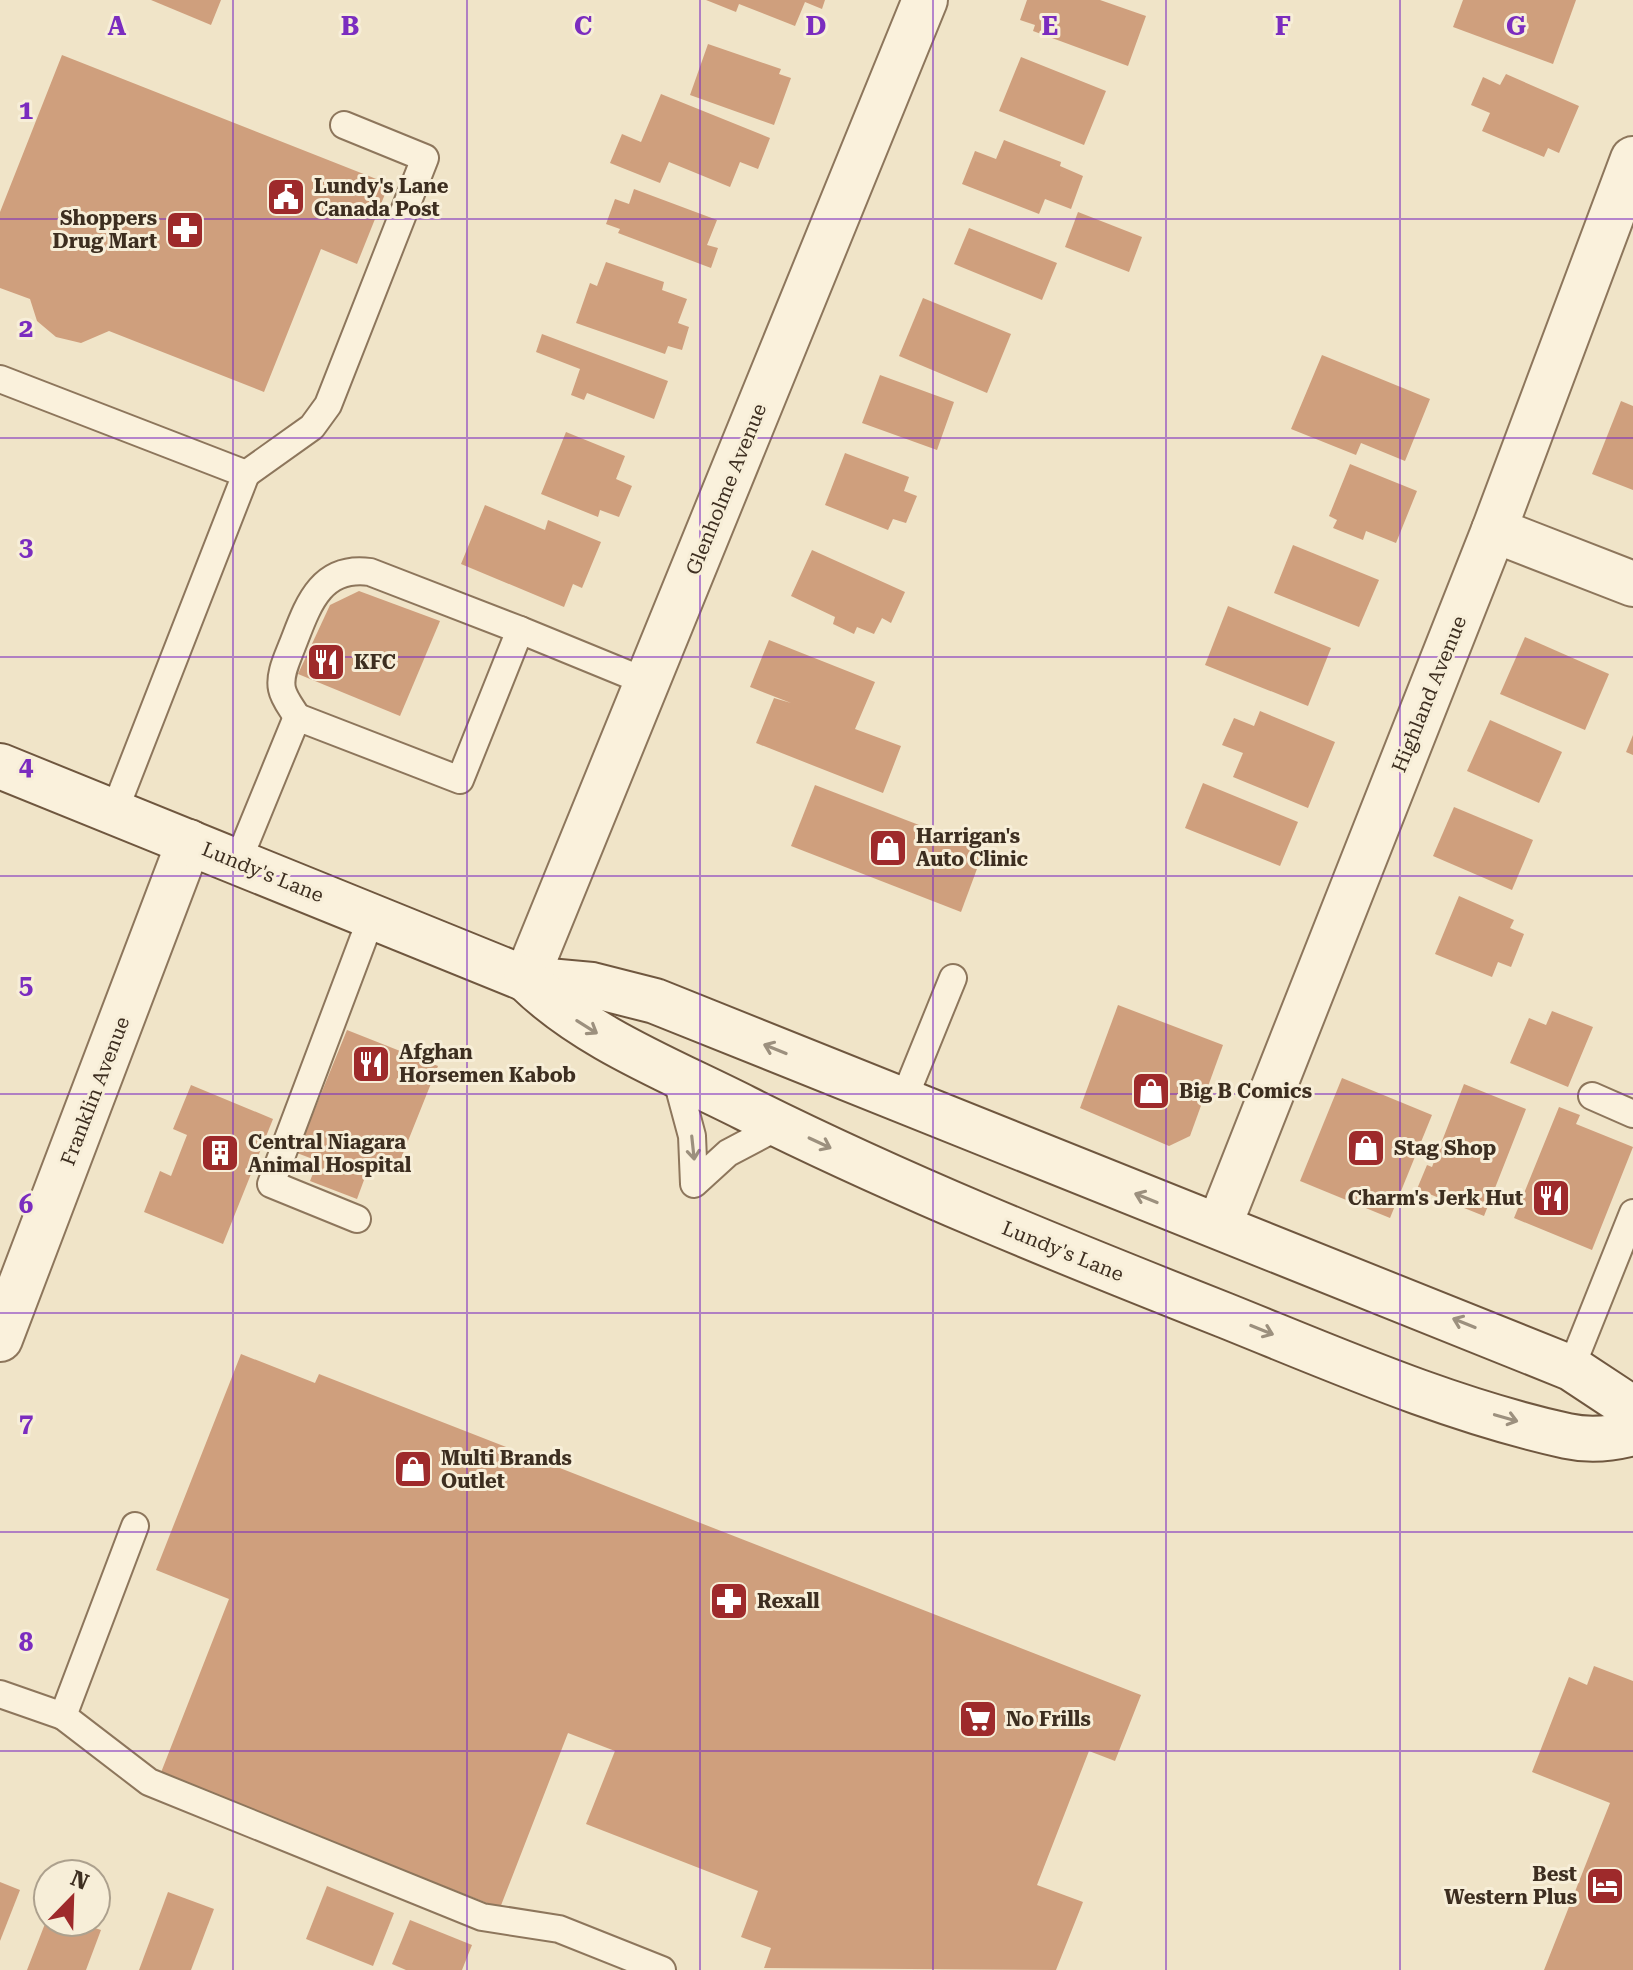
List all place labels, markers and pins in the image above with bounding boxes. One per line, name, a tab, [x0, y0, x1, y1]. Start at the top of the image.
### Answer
place label: Lundy's Lane Canada Post	[314, 174, 449, 221]
public building icon: Lundy's Lane Canada Post	[265, 176, 307, 218]
place label: Shoppers Drug Mart	[53, 206, 157, 253]
pharmacy icon: Shoppers Drug Mart	[164, 209, 206, 251]
restaurant icon: KFC	[305, 641, 347, 683]
place label: KFC	[354, 650, 396, 674]
place label: Harrigan's Auto Clinic	[916, 824, 1029, 871]
shop icon: Harrigan's Auto Clinic	[867, 827, 909, 869]
place label: Afghan Horsemen Kabob	[399, 1040, 576, 1087]
restaurant icon: Afghan Horsemen Kabob	[350, 1043, 392, 1085]
shop icon: Big B Comics	[1130, 1070, 1172, 1112]
place label: Big B Comics	[1179, 1079, 1312, 1103]
shop icon: Stag Shop	[1345, 1127, 1387, 1169]
place label: Central Niagara Animal Hospital	[248, 1130, 412, 1177]
building icon: Central Niagara Animal Hospital	[199, 1132, 241, 1174]
place label: Stag Shop	[1394, 1136, 1496, 1160]
restaurant icon: Charm's Jerk Hut	[1530, 1177, 1572, 1219]
place label: Charm's Jerk Hut	[1348, 1186, 1523, 1210]
place label: Multi Brands Outlet	[441, 1446, 572, 1493]
shop icon: Multi Brands Outlet	[392, 1448, 434, 1490]
pharmacy icon: Rexall	[708, 1580, 750, 1622]
place label: Rexall	[757, 1589, 820, 1613]
supermarket icon: No Frills	[957, 1698, 999, 1740]
place label: No Frills	[1006, 1707, 1091, 1731]
place label: Best Western Plus	[1444, 1862, 1577, 1909]
hotel icon: Best Western Plus	[1584, 1865, 1626, 1907]

